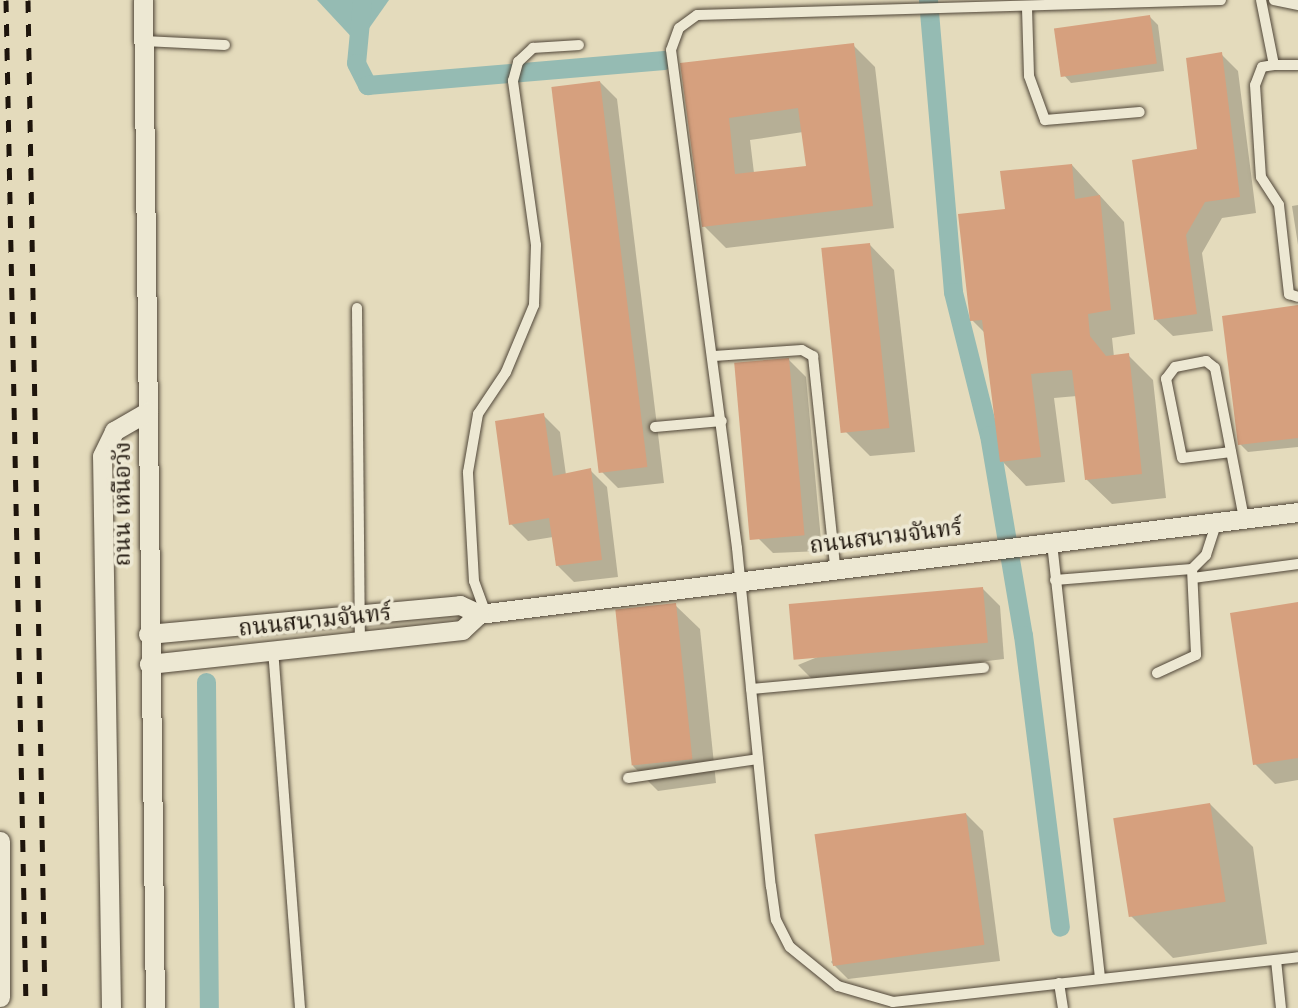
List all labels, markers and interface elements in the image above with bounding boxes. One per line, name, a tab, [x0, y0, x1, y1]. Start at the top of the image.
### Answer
street label: ถนน เหนือวัง	[109, 442, 137, 566]
street label: ถนนสนามจันทร์	[808, 514, 964, 560]
street label: ถนนสนามจันทร์	[237, 599, 393, 643]

